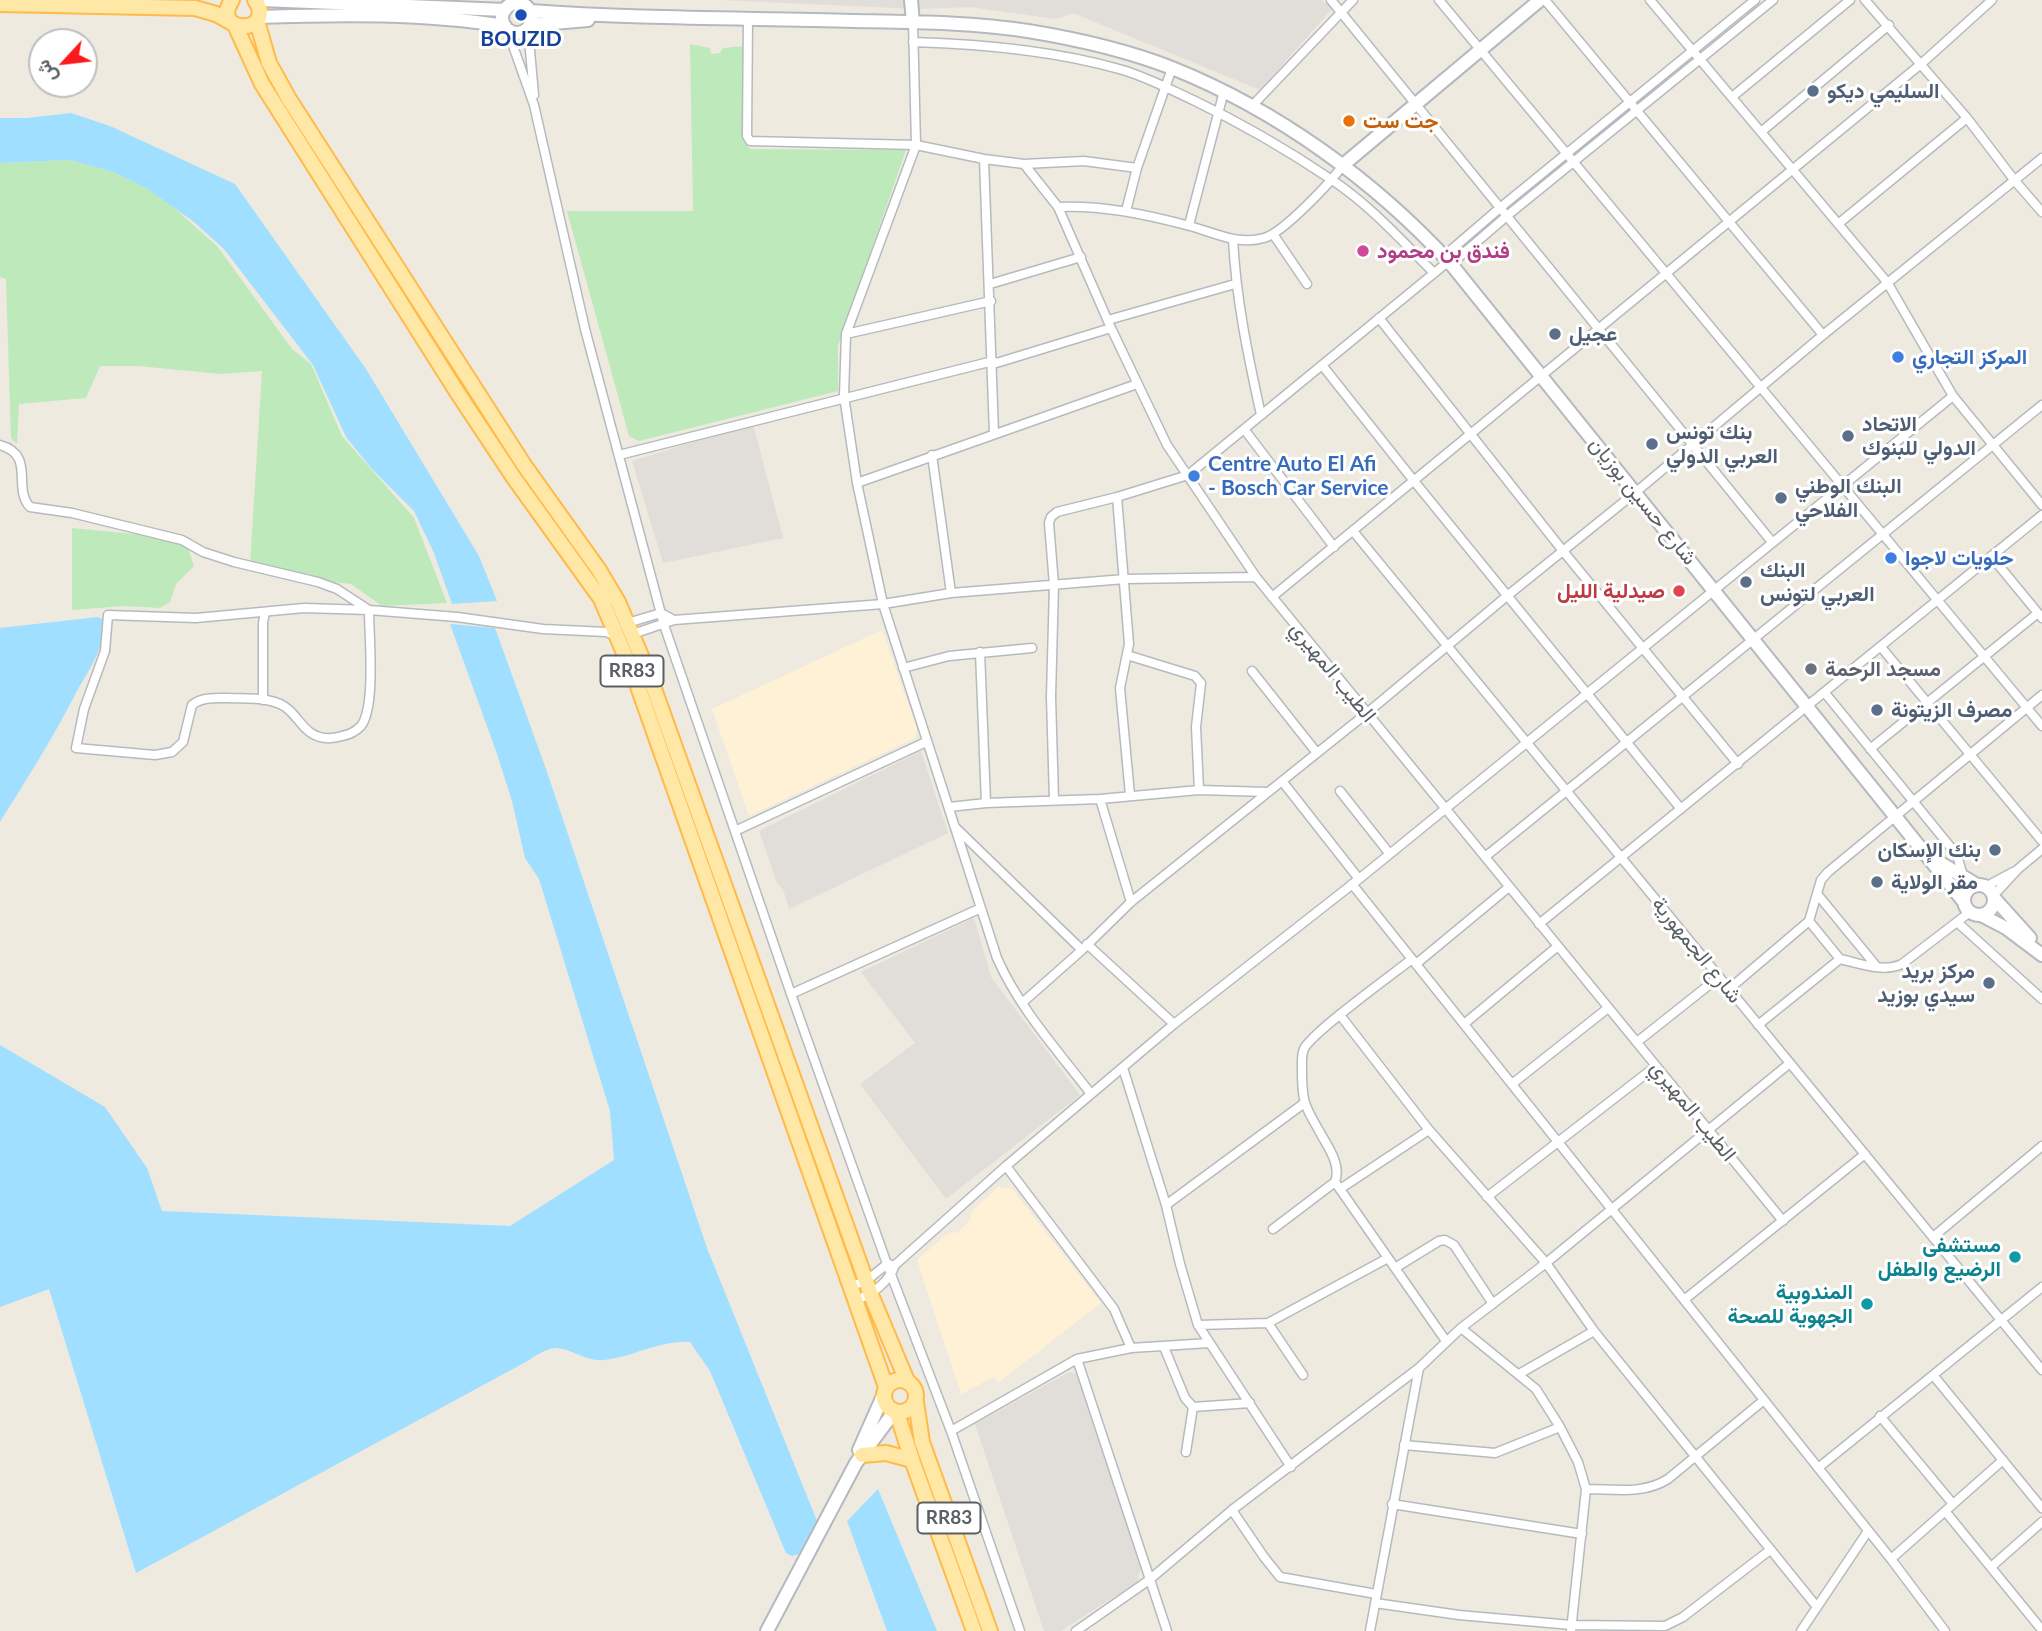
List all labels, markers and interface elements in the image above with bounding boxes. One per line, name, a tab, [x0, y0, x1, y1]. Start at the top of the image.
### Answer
marker: BOUZID	[513, 7, 529, 23]
place label: BOUZID	[480, 26, 562, 52]
north arrow	[28, 28, 98, 98]
text: ش	[30, 56, 61, 87]
place label: السليمي ديكو	[1827, 78, 1939, 104]
marker: السليمي ديكو	[1805, 83, 1821, 99]
place label: جت ست	[1363, 108, 1439, 134]
marker: جت ست	[1341, 113, 1357, 129]
place label: فندق بن محمود	[1377, 238, 1510, 264]
marker: فندق بن محمود	[1355, 243, 1371, 259]
place label: عجيل	[1569, 321, 1617, 347]
marker: عجيل	[1547, 326, 1563, 342]
place label: المركز التجاري	[1912, 344, 2027, 370]
marker: المركز التجاري	[1890, 349, 1906, 365]
place label: الاتحاد الدولي للبنوك	[1862, 411, 1976, 461]
place label: بنك تونس العربي الدولي	[1666, 419, 1778, 469]
marker: الاتحاد الدولي للبنوك	[1840, 428, 1856, 444]
street label: شارع حسين بوزيان	[1584, 432, 1702, 570]
marker: بنك تونس العربي الدولي	[1644, 436, 1660, 452]
place label: Centre Auto El Afi - Bosch Car Service	[1208, 451, 1389, 501]
marker: Centre Auto El Afi - Bosch Car Service	[1186, 468, 1202, 484]
place label: البنك الوطني الفلاحي	[1795, 473, 1902, 523]
marker: البنك الوطني الفلاحي	[1773, 490, 1789, 506]
place label: حلويات لاجوا	[1905, 545, 2013, 571]
marker: حلويات لاجوا	[1883, 550, 1899, 566]
place label: البنك العربي لتونس	[1760, 557, 1875, 607]
marker: البنك العربي لتونس	[1738, 574, 1754, 590]
place label: صيدلية الليل	[1557, 578, 1665, 604]
marker: صيدلية الليل	[1671, 583, 1687, 599]
street label: الطيب المهيري	[1285, 617, 1381, 727]
road number: RR83	[600, 656, 664, 686]
place label: مسجد الرحمة	[1825, 656, 1941, 682]
marker: مسجد الرحمة	[1803, 661, 1819, 677]
place label: مصرف الزيتونة	[1891, 697, 2012, 723]
marker: مصرف الزيتونة	[1869, 702, 1885, 718]
place label: بنك الإسكان	[1877, 837, 1981, 863]
marker: بنك الإسكان	[1987, 842, 2003, 858]
place label: مقر الولاية	[1891, 869, 1978, 895]
marker: مقر الولاية	[1869, 874, 1885, 890]
street label: شارع الجمهورية	[1647, 892, 1747, 1008]
place label: مركز بريد سيدي بوزيد	[1877, 958, 1975, 1008]
marker: مركز بريد سيدي بوزيد	[1981, 975, 1997, 991]
street label: الطيب المهيري	[1645, 1056, 1741, 1166]
place label: مستشفى الرضيع والطفل	[1878, 1232, 2001, 1282]
marker: مستشفى الرضيع والطفل	[2007, 1249, 2023, 1265]
place label: المندوبية الجهوية للصحة	[1727, 1279, 1853, 1329]
marker: المندوبية الجهوية للصحة	[1859, 1296, 1875, 1312]
road number: RR83	[918, 1502, 981, 1534]

